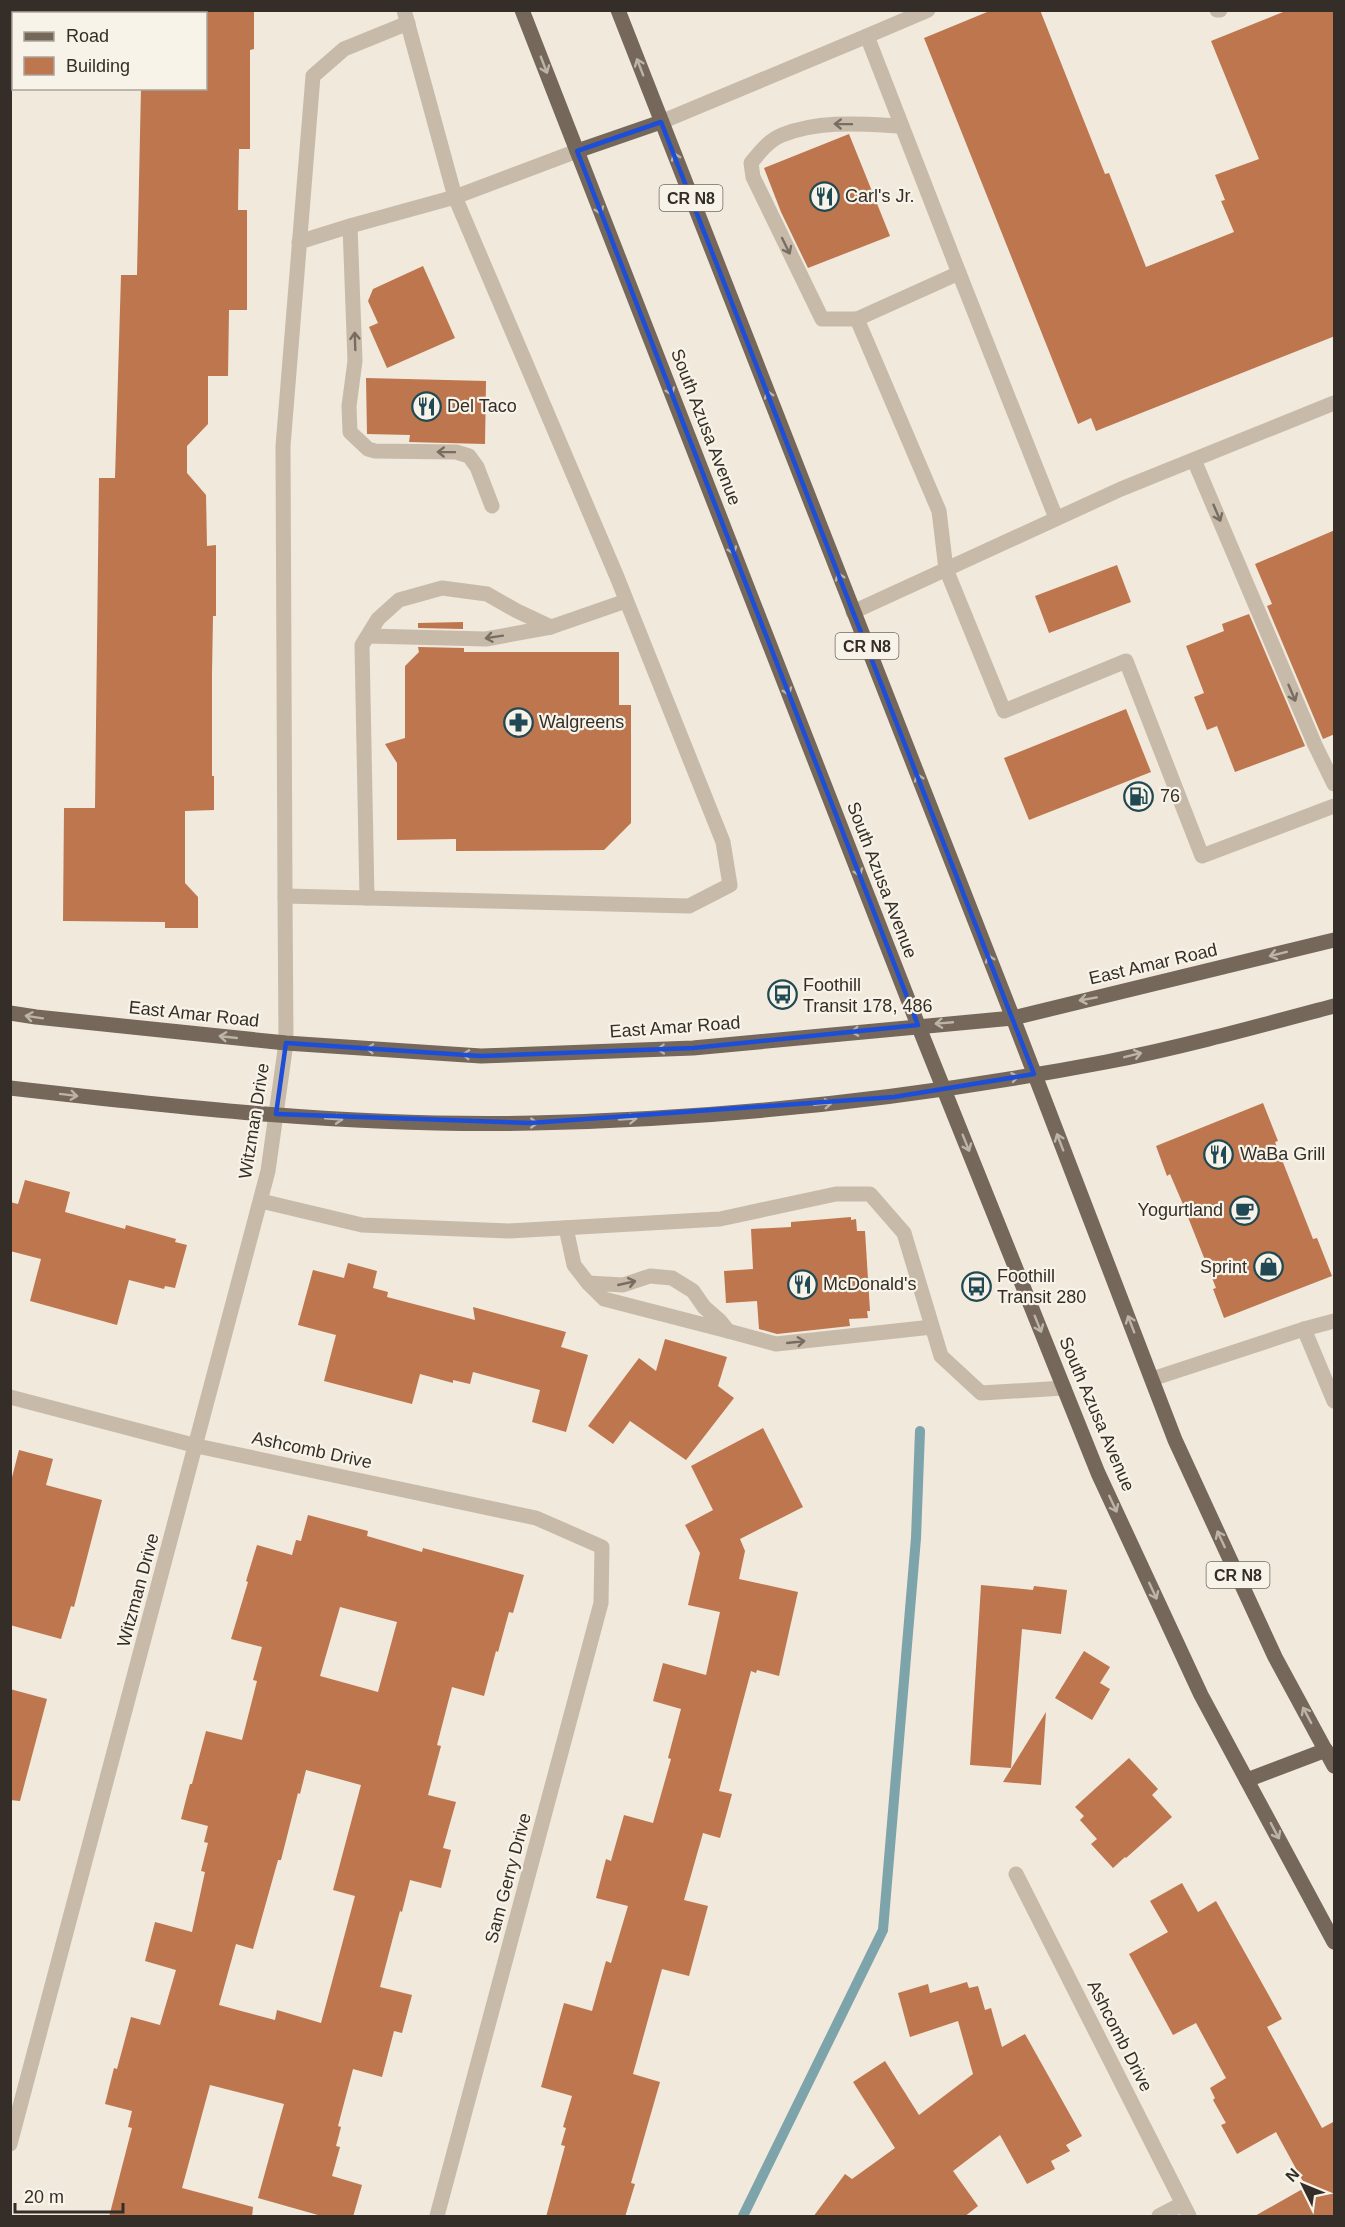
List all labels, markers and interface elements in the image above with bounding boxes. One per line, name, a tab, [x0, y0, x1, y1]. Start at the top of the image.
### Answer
legend	[12, 12, 207, 90]
text: Road	[66, 26, 109, 46]
one-way arrow	[539, 55, 550, 74]
text: Building	[66, 56, 130, 76]
one-way arrow	[634, 59, 645, 77]
one-way arrow	[834, 118, 854, 129]
one-way arrow	[671, 152, 682, 171]
restaurant icon: Carl's Jr.	[808, 180, 840, 212]
road number: CR N8	[660, 185, 722, 211]
place label: Carl's Jr.	[845, 186, 914, 206]
one-way arrow	[594, 196, 605, 214]
one-way arrow	[781, 236, 793, 254]
one-way arrow	[349, 331, 360, 351]
street label: South Azusa Avenue	[667, 346, 745, 508]
one-way arrow	[664, 377, 675, 396]
restaurant icon: Del Taco	[410, 390, 442, 422]
one-way arrow	[764, 390, 775, 409]
place label: Del Taco	[447, 396, 517, 416]
one-way arrow	[436, 446, 456, 458]
one-way arrow	[1212, 504, 1223, 522]
one-way arrow	[726, 536, 737, 555]
one-way arrow	[835, 572, 846, 590]
one-way arrow	[484, 632, 504, 643]
road number: CR N8	[836, 633, 898, 659]
one-way arrow	[781, 677, 792, 696]
one-way arrow	[1288, 684, 1299, 702]
pharmacy icon: Walgreens	[502, 706, 534, 738]
place label: Walgreens	[539, 712, 624, 732]
one-way arrow	[914, 773, 925, 791]
fuel station icon: 76	[1123, 780, 1155, 812]
place label: 76	[1160, 786, 1180, 806]
street label: South Azusa Avenue	[843, 799, 921, 961]
one-way arrow	[852, 859, 863, 877]
street label: East Amar Road	[1087, 940, 1219, 988]
one-way arrow	[1268, 949, 1287, 961]
one-way arrow	[985, 954, 996, 973]
place label: Foothill Transit 178, 486	[803, 975, 932, 1016]
bus stop icon: Foothill Transit 178, 486	[766, 979, 798, 1011]
one-way arrow	[1079, 994, 1098, 1005]
street label: East Amar Road	[128, 997, 260, 1031]
one-way arrow	[24, 1011, 44, 1022]
street label: East Amar Road	[609, 1012, 741, 1042]
one-way arrow	[935, 1018, 955, 1029]
one-way arrow	[850, 1026, 870, 1037]
one-way arrow	[218, 1031, 238, 1042]
one-way arrow	[366, 1043, 386, 1054]
one-way arrow	[656, 1043, 676, 1054]
one-way arrow	[461, 1049, 481, 1060]
one-way arrow	[1123, 1049, 1142, 1061]
street label: Witzman Drive	[235, 1062, 273, 1180]
one-way arrow	[999, 1072, 1019, 1083]
one-way arrow	[58, 1090, 78, 1101]
one-way arrow	[812, 1098, 832, 1109]
one-way arrow	[324, 1113, 344, 1124]
one-way arrow	[618, 1113, 638, 1124]
one-way arrow	[519, 1117, 539, 1129]
one-way arrow	[961, 1133, 972, 1152]
one-way arrow	[1054, 1133, 1065, 1152]
restaurant icon: WaBa Grill	[1203, 1138, 1235, 1170]
place label: WaBa Grill	[1240, 1144, 1325, 1164]
cafe icon: Yogurtland	[1228, 1194, 1260, 1226]
place label: Yogurtland	[1138, 1200, 1223, 1220]
shop icon: Sprint	[1252, 1251, 1284, 1283]
place label: Sprint	[1200, 1257, 1247, 1277]
place label: Foothill Transit 280	[997, 1266, 1086, 1307]
restaurant icon: McDonald's	[786, 1268, 818, 1300]
bus stop icon: Foothill Transit 280	[960, 1270, 992, 1302]
place label: McDonald's	[823, 1274, 916, 1294]
one-way arrow	[617, 1276, 636, 1288]
one-way arrow	[1033, 1314, 1044, 1333]
one-way arrow	[1124, 1315, 1135, 1334]
street label: South Azusa Avenue	[1055, 1334, 1139, 1494]
one-way arrow	[786, 1336, 806, 1347]
street label: Ashcomb Drive	[250, 1428, 374, 1472]
one-way arrow	[1107, 1495, 1119, 1513]
street label: Witzman Drive	[113, 1531, 163, 1649]
one-way arrow	[1215, 1531, 1227, 1549]
road number: CR N8	[1206, 1562, 1270, 1588]
one-way arrow	[1147, 1581, 1159, 1599]
one-way arrow	[1301, 1706, 1312, 1724]
street label: Sam Gerry Drive	[481, 1811, 535, 1945]
one-way arrow	[1270, 1822, 1281, 1840]
street label: Ashcomb Drive	[1083, 1977, 1157, 2095]
north arrow	[1273, 2155, 1333, 2215]
text: N	[1282, 2165, 1303, 2185]
scale bar	[15, 2176, 123, 2214]
text: 20 m	[24, 2187, 64, 2207]

